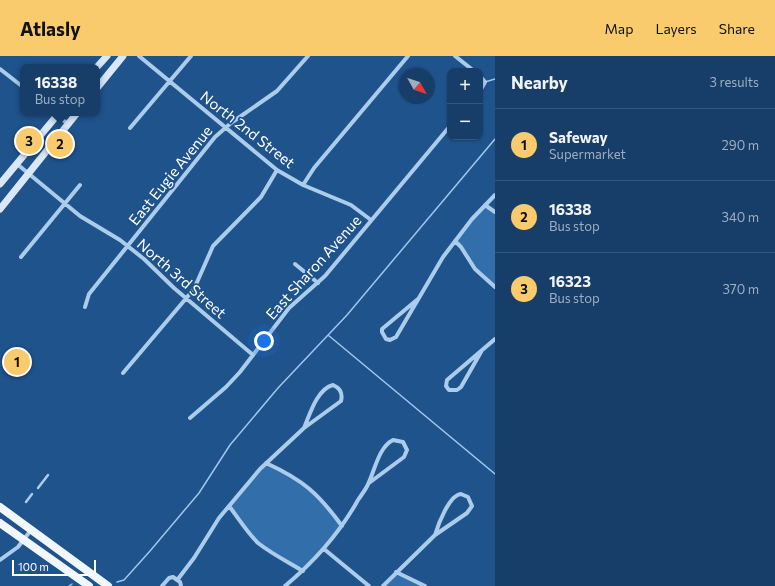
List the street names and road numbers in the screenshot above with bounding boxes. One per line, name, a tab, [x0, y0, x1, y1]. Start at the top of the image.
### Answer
street label: North 2nd Street	[197, 87, 299, 171]
street label: East Eugie Avenue	[124, 122, 216, 228]
street label: East Sharon Avenue	[261, 211, 365, 323]
street label: North 3rd Street	[134, 234, 230, 322]

